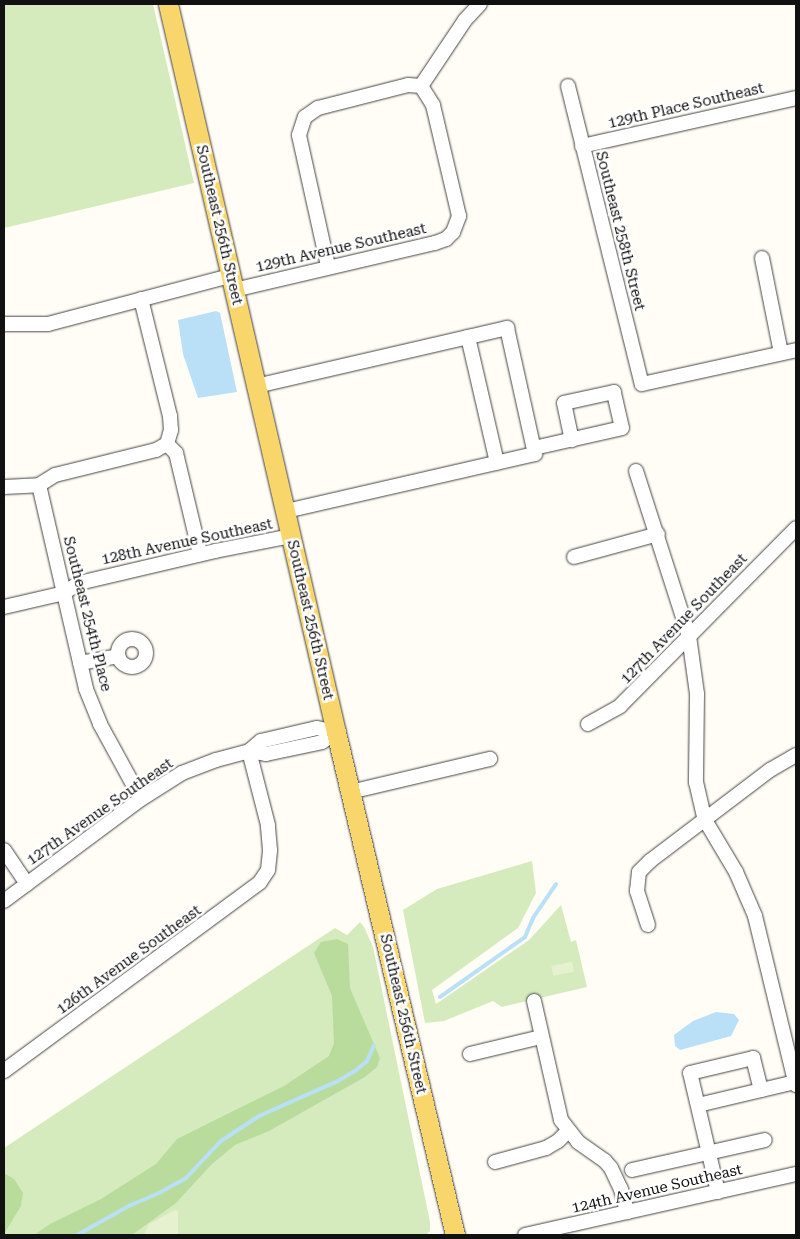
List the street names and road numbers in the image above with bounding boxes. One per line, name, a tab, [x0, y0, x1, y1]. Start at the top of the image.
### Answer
street label: 129th Place Southeast	[606, 79, 766, 133]
street label: Southeast 256th Street	[192, 143, 246, 307]
street label: Southeast 258th Street	[591, 149, 649, 313]
street label: 129th Avenue Southeast	[254, 220, 428, 276]
street label: 128th Avenue Southeast	[100, 515, 274, 569]
street label: Southeast 254th Place	[59, 535, 115, 693]
street label: Southeast 256th Street	[283, 538, 337, 702]
street label: 127th Avenue Southeast	[617, 550, 751, 688]
street label: 127th Avenue Southeast	[23, 755, 177, 869]
street label: 126th Avenue Southeast	[53, 901, 205, 1019]
street label: Southeast 256th Street	[376, 932, 430, 1096]
street label: 124th Avenue Southeast	[570, 1161, 744, 1217]

